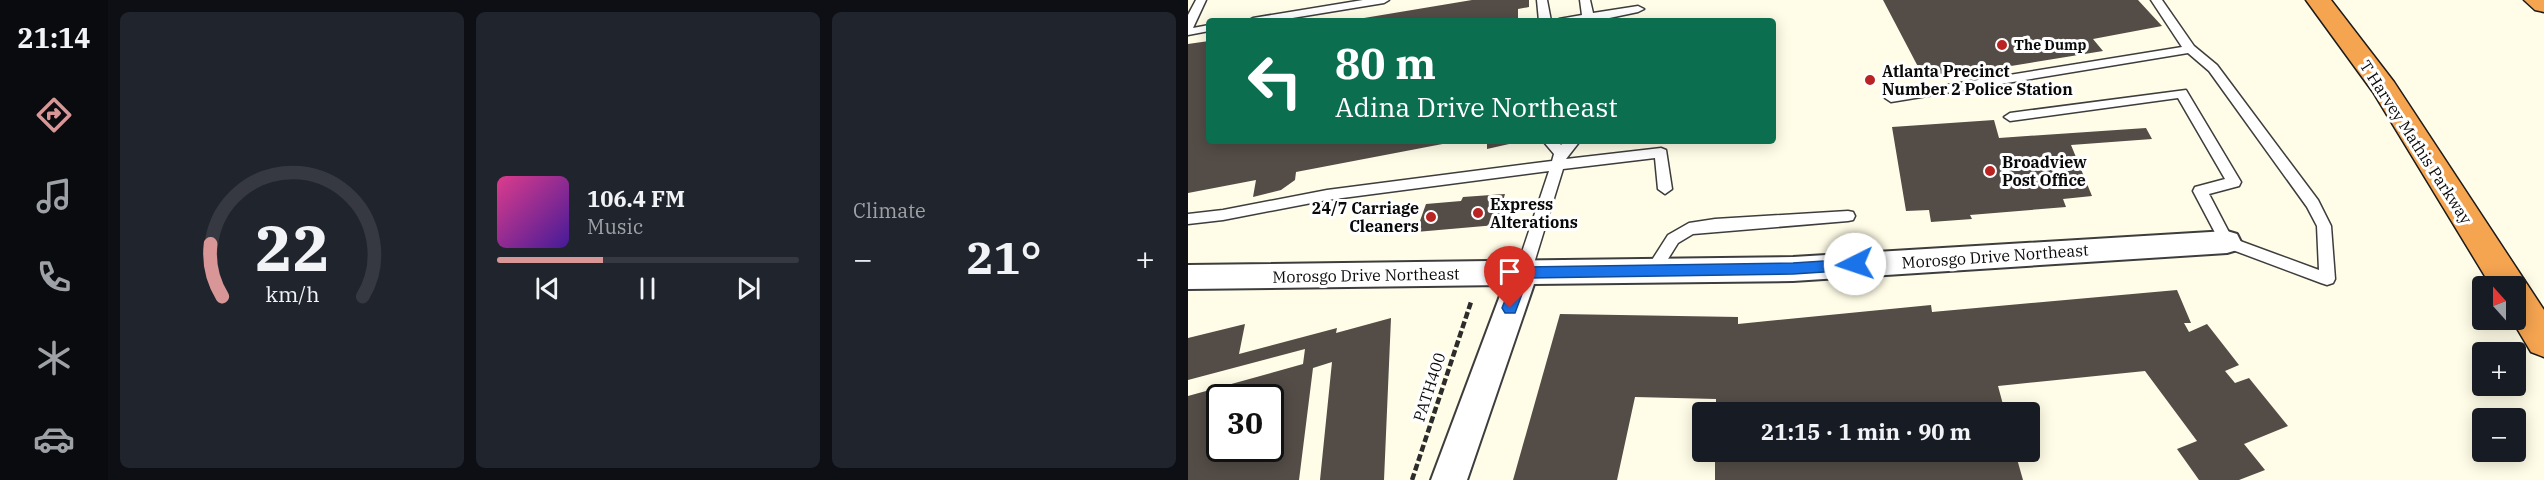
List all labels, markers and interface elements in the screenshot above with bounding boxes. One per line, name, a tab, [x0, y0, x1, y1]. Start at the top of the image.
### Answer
text: 21:14	[18, 20, 90, 55]
text: 80 m	[1335, 36, 1436, 91]
place label: The Dump	[2014, 36, 2087, 54]
marker: The Dump	[1995, 38, 2009, 52]
icon: left	[1236, 42, 1314, 120]
street label: T Harvey Mathis Parkway	[2356, 56, 2477, 228]
place label: Atlanta Precinct Number 2 Police Station	[1882, 61, 2073, 99]
marker: Atlanta Precinct Number 2 Police Station	[1863, 73, 1877, 87]
text: Adina Drive Northeast	[1335, 89, 1618, 124]
icon: directions	[33, 94, 75, 136]
place label: Broadview Post Office	[2002, 152, 2087, 190]
marker: Broadview Post Office	[1983, 164, 1997, 178]
icon: music	[33, 175, 75, 217]
text: 106.4 FM	[587, 184, 685, 213]
place label: Express Alterations	[1490, 194, 1578, 232]
text: Climate	[853, 197, 926, 224]
place label: 24/7 Carriage Cleaners	[1312, 198, 1419, 236]
marker: Express Alterations	[1471, 206, 1485, 220]
text: 22	[255, 207, 329, 288]
marker: 24/7 Carriage Cleaners	[1424, 210, 1438, 224]
text: Music	[587, 213, 643, 240]
text: 21°	[966, 228, 1042, 286]
position arrow	[1823, 232, 1887, 296]
text: −	[853, 237, 873, 280]
text: +	[1135, 237, 1155, 280]
street label: Morosgo Drive Northeast	[1901, 239, 2089, 273]
pin	[1484, 246, 1535, 308]
icon: arrive	[1493, 255, 1526, 288]
icon: phone	[33, 256, 75, 298]
street label: Morosgo Drive Northeast	[1272, 263, 1460, 287]
icon: previous	[531, 272, 564, 305]
icon: pause	[631, 272, 664, 305]
icon: next	[732, 272, 765, 305]
north arrow	[2472, 276, 2526, 330]
map controls	[2472, 276, 2526, 462]
text: km/h	[265, 280, 319, 308]
icon: climate	[33, 337, 75, 379]
button: +	[2472, 342, 2526, 396]
street label: PATH400	[1408, 350, 1450, 424]
speed limit sign: 30	[1206, 384, 1284, 462]
button: −	[2472, 408, 2526, 462]
text: 21:15 · 1 min · 90 m	[1761, 417, 1971, 446]
icon: car	[33, 418, 75, 460]

